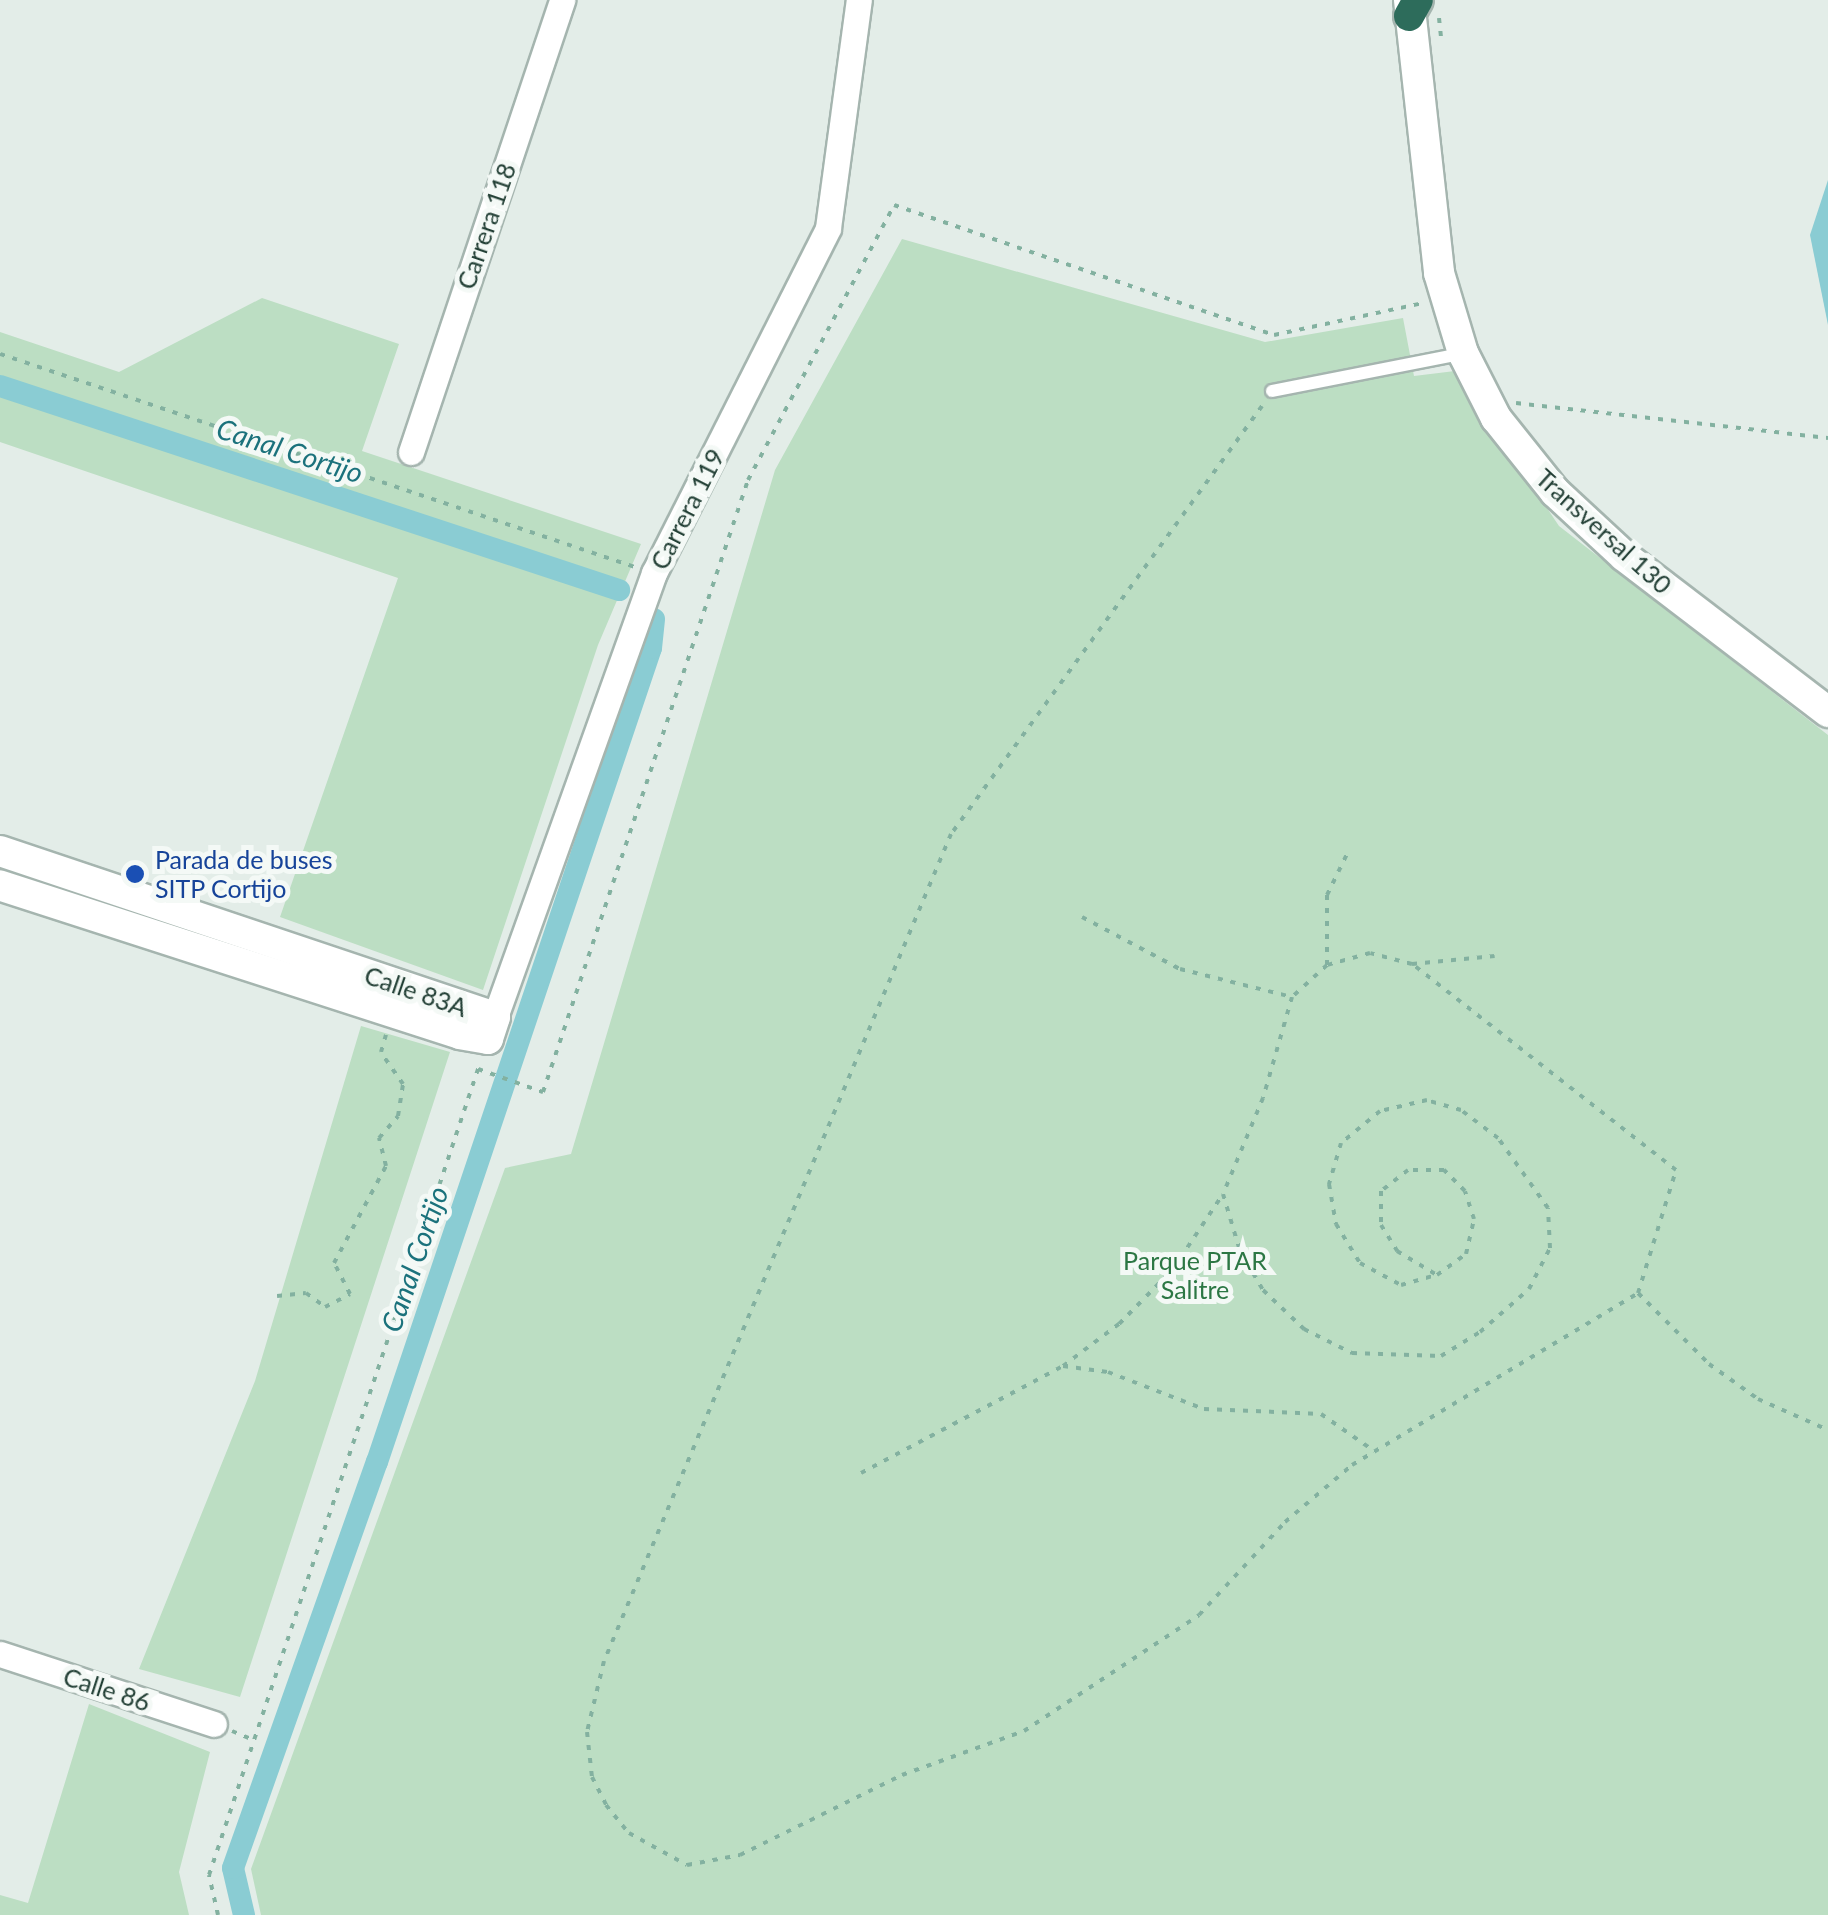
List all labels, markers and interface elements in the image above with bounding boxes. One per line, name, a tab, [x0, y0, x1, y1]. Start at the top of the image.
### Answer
street label: Carrera 118	[450, 159, 522, 293]
water label: Canal Cortijo	[213, 411, 367, 489]
street label: Carrera 119	[644, 444, 730, 574]
street label: Transversal 130	[1530, 462, 1678, 600]
place label: Parada de buses SITP Cortijo	[155, 845, 333, 904]
marker: Parada de buses SITP Cortijo	[124, 863, 146, 885]
street label: Calle 83A	[361, 959, 471, 1023]
water label: Canal Cortijo	[373, 1182, 455, 1336]
park label: Parque PTAR Salitre	[1123, 1246, 1267, 1305]
street label: Calle 86	[60, 1661, 154, 1717]

